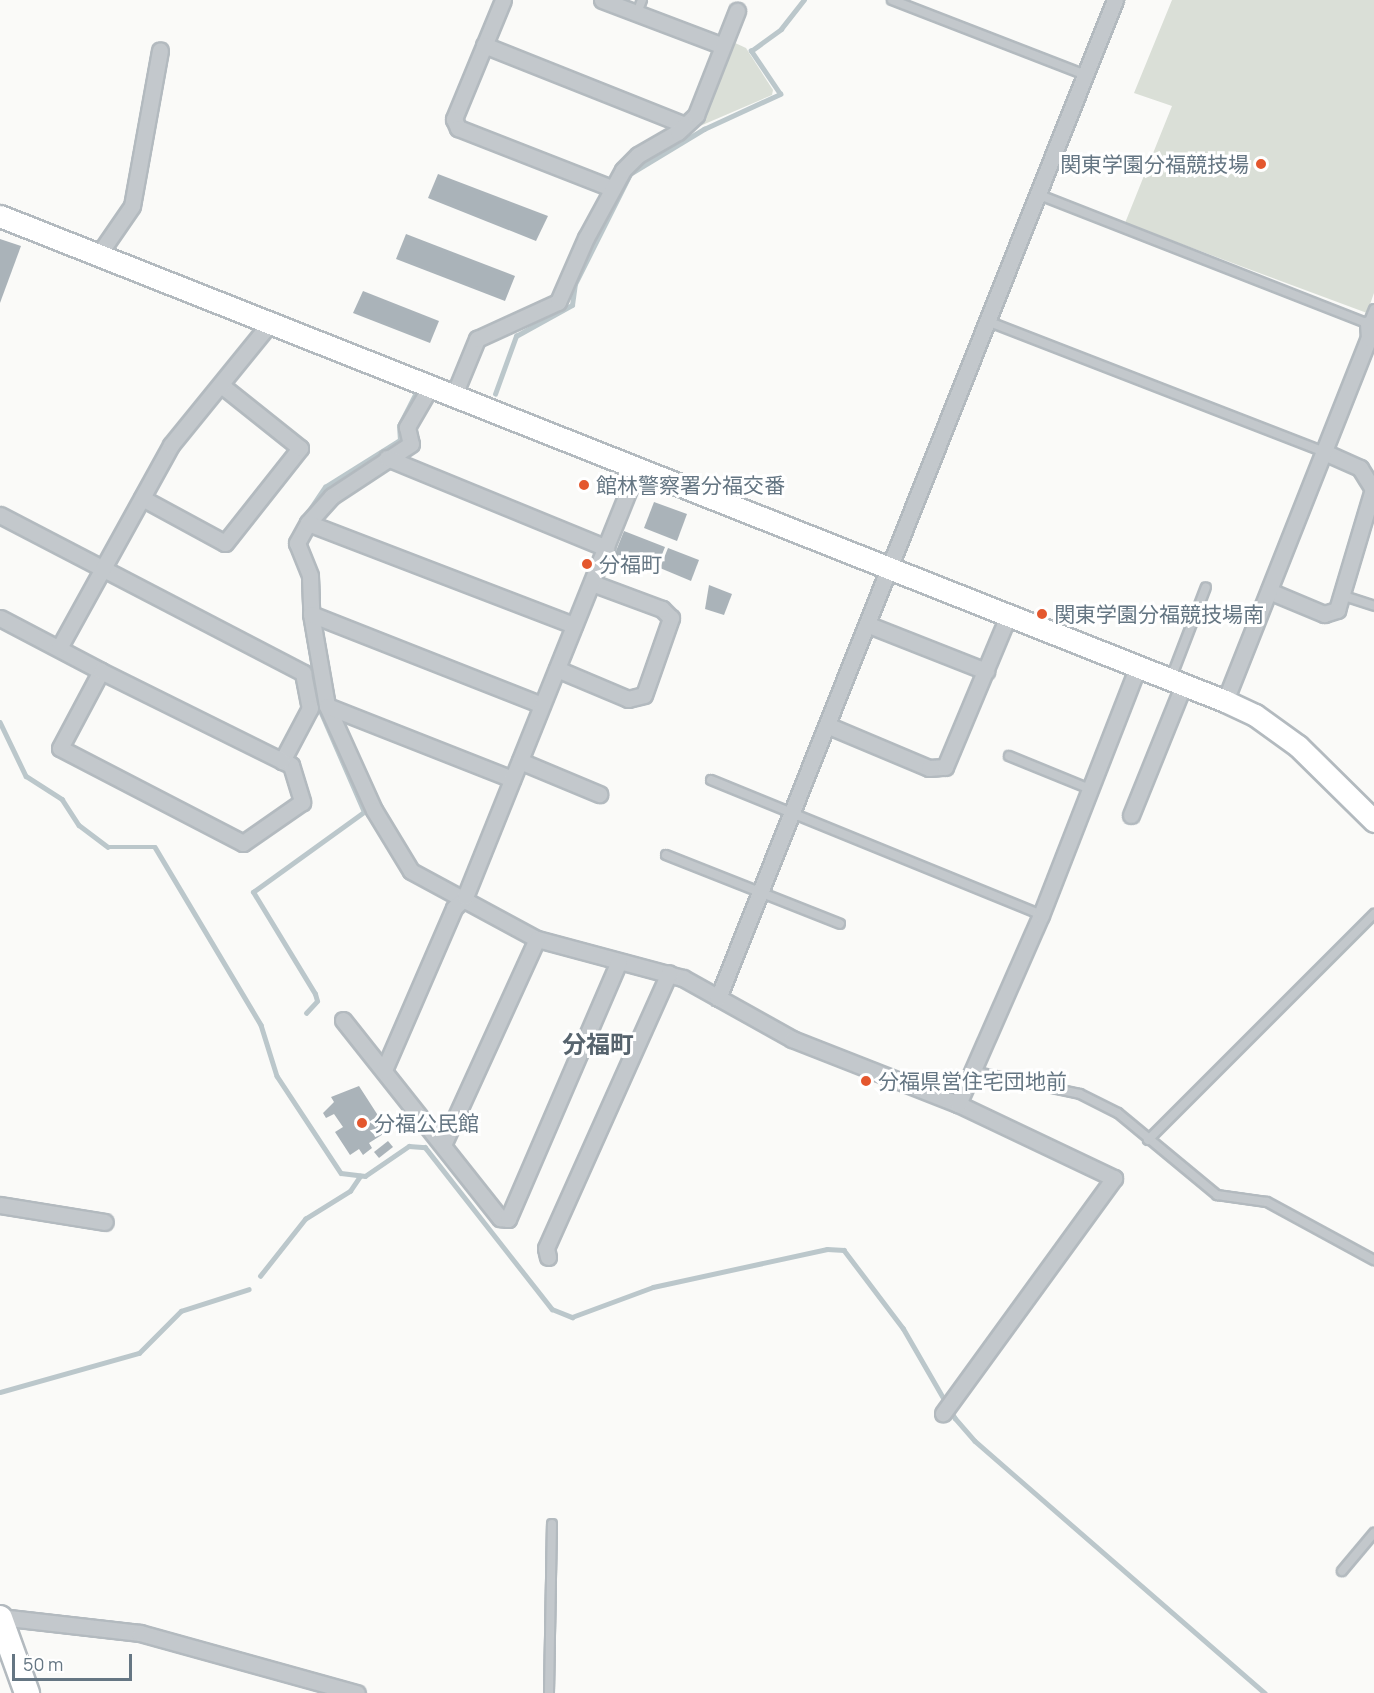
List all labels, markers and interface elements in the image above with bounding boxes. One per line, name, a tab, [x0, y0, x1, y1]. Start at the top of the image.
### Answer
place label: 関東学園分福競技場	[1060, 151, 1249, 177]
marker: 関東学園分福競技場	[1254, 157, 1268, 171]
place label: 館林警察署分福交番	[596, 472, 785, 498]
marker: 館林警察署分福交番	[577, 478, 591, 492]
place label: 分福町	[599, 551, 662, 577]
marker: 分福町	[580, 557, 594, 571]
place label: 関東学園分福競技場南	[1054, 601, 1264, 627]
marker: 関東学園分福競技場南	[1035, 607, 1049, 621]
district label: 分福町	[562, 1030, 634, 1058]
place label: 分福県営住宅団地前	[878, 1068, 1067, 1094]
marker: 分福県営住宅団地前	[859, 1074, 873, 1088]
place label: 分福公民館	[374, 1110, 479, 1136]
marker: 分福公民館	[355, 1116, 369, 1130]
scale bar	[15, 1642, 135, 1680]
text: 50 m	[23, 1652, 63, 1676]

